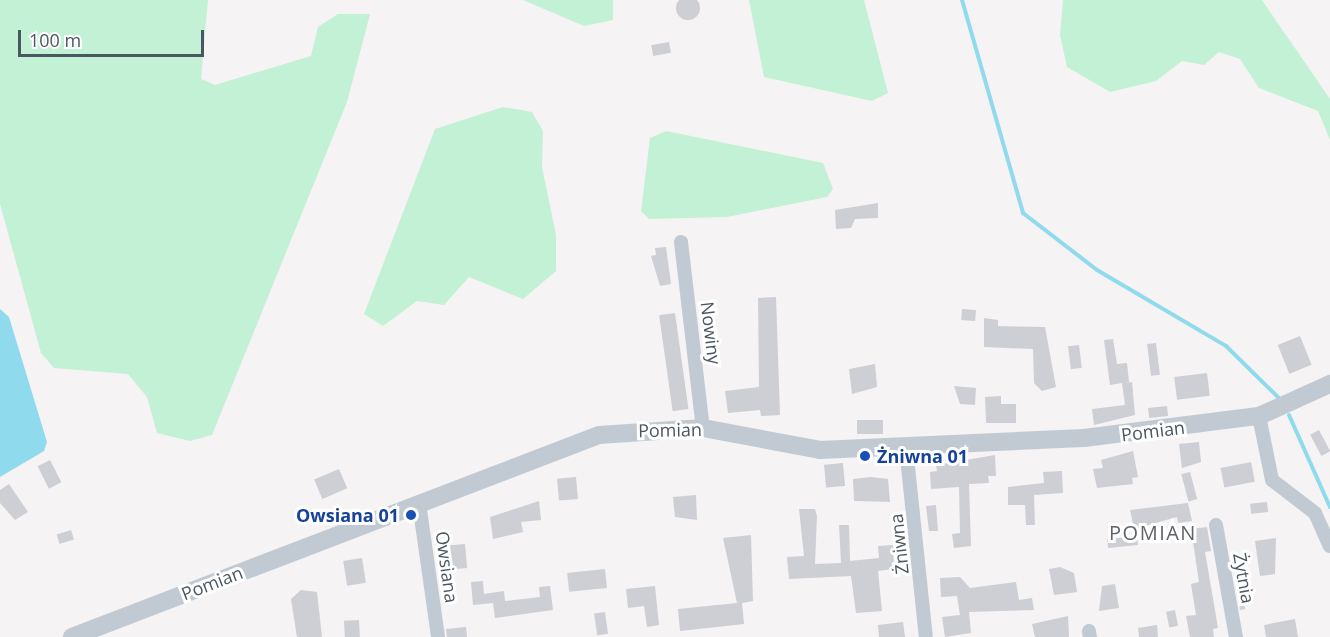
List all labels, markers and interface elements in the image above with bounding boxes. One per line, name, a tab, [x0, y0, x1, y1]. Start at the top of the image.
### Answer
scale bar	[21, 18, 207, 56]
text: 100 m	[29, 28, 81, 52]
street label: Nowiny	[696, 300, 726, 366]
street label: Pomian	[1120, 416, 1186, 446]
street label: Pomian	[638, 419, 702, 441]
place label: Żniwna 01	[877, 445, 968, 467]
marker: Żniwna 01	[858, 449, 872, 463]
place label: Owsiana 01	[296, 504, 399, 526]
marker: Owsiana 01	[404, 508, 418, 522]
street label: Żniwna	[885, 513, 913, 575]
district label: POMIAN	[1109, 520, 1197, 544]
street label: Owsiana	[431, 530, 463, 604]
street label: Żytnia	[1229, 551, 1259, 605]
street label: Pomian	[178, 561, 246, 605]

